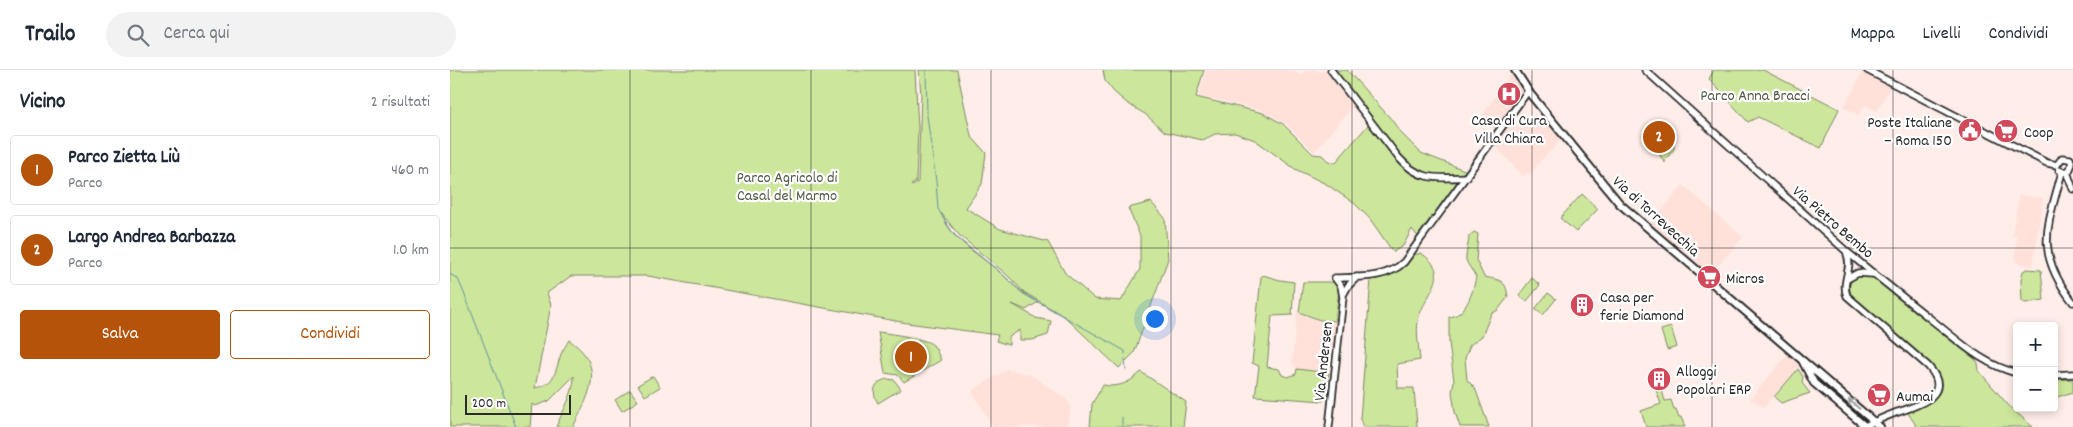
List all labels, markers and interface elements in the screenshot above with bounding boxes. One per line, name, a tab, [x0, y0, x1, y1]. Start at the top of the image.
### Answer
search box	[106, 12, 456, 57]
text: Trailo	[25, 18, 76, 52]
icon: search	[124, 21, 152, 49]
text: Cerca qui	[164, 21, 229, 48]
text: Mappa	[1851, 22, 1895, 47]
text: Livelli	[1923, 22, 1961, 47]
text: Condividi	[1989, 22, 2048, 47]
hospital icon: Casa di Cura Villa Chiara	[1496, 81, 1522, 107]
park label: Parco Anna Bracci	[1700, 85, 1810, 108]
text: Vicino	[20, 88, 65, 118]
text: 2 risultati	[371, 91, 430, 114]
place label: Casa di Cura Villa Chiara	[1471, 110, 1547, 151]
place label: Poste Italiane – Roma 150	[1867, 112, 1952, 153]
public building icon: Poste Italiane – Roma 150	[1957, 117, 1983, 143]
pin: 2	[1643, 118, 1675, 156]
supermarket icon: Coop	[1993, 118, 2019, 144]
place label: Coop	[2024, 122, 2054, 145]
text: Parco Zietta Liù	[68, 145, 180, 172]
text: 1	[35, 159, 39, 182]
text: 460 m	[391, 159, 429, 182]
park label: Parco Agricolo di Casal del Marmo	[736, 167, 838, 208]
street label: Via di Torrevecchia	[1606, 171, 1705, 263]
text: Parco	[68, 172, 102, 195]
street label: Via Pietro Bembo	[1787, 181, 1878, 265]
text: Largo Andrea Barbazza	[68, 225, 235, 252]
text: 2	[34, 239, 41, 262]
text: 1.0 km	[393, 239, 429, 262]
text: Parco	[68, 252, 102, 275]
supermarket icon: Micros	[1696, 264, 1722, 290]
place label: Micros	[1726, 268, 1765, 291]
place label: Casa per ferie Diamond	[1600, 287, 1684, 328]
building icon: Casa per ferie Diamond	[1569, 292, 1595, 318]
your location	[1142, 306, 1168, 332]
button: Salva	[20, 310, 220, 359]
button: Condividi	[230, 310, 430, 359]
street label: Via Andersen	[1309, 320, 1340, 402]
map controls	[2013, 322, 2058, 412]
button: +	[2013, 322, 2058, 367]
pin: 1	[895, 338, 927, 376]
place label: Alloggi Popolari ERP	[1676, 361, 1751, 402]
building icon: Alloggi Popolari ERP	[1646, 366, 1672, 392]
button: −	[2013, 367, 2058, 412]
supermarket icon: Aumai	[1866, 382, 1892, 408]
place label: Aumai	[1896, 386, 1933, 409]
scale bar	[465, 392, 571, 415]
text: 200 m	[472, 394, 506, 414]
one-way arrow	[1847, 398, 1860, 409]

